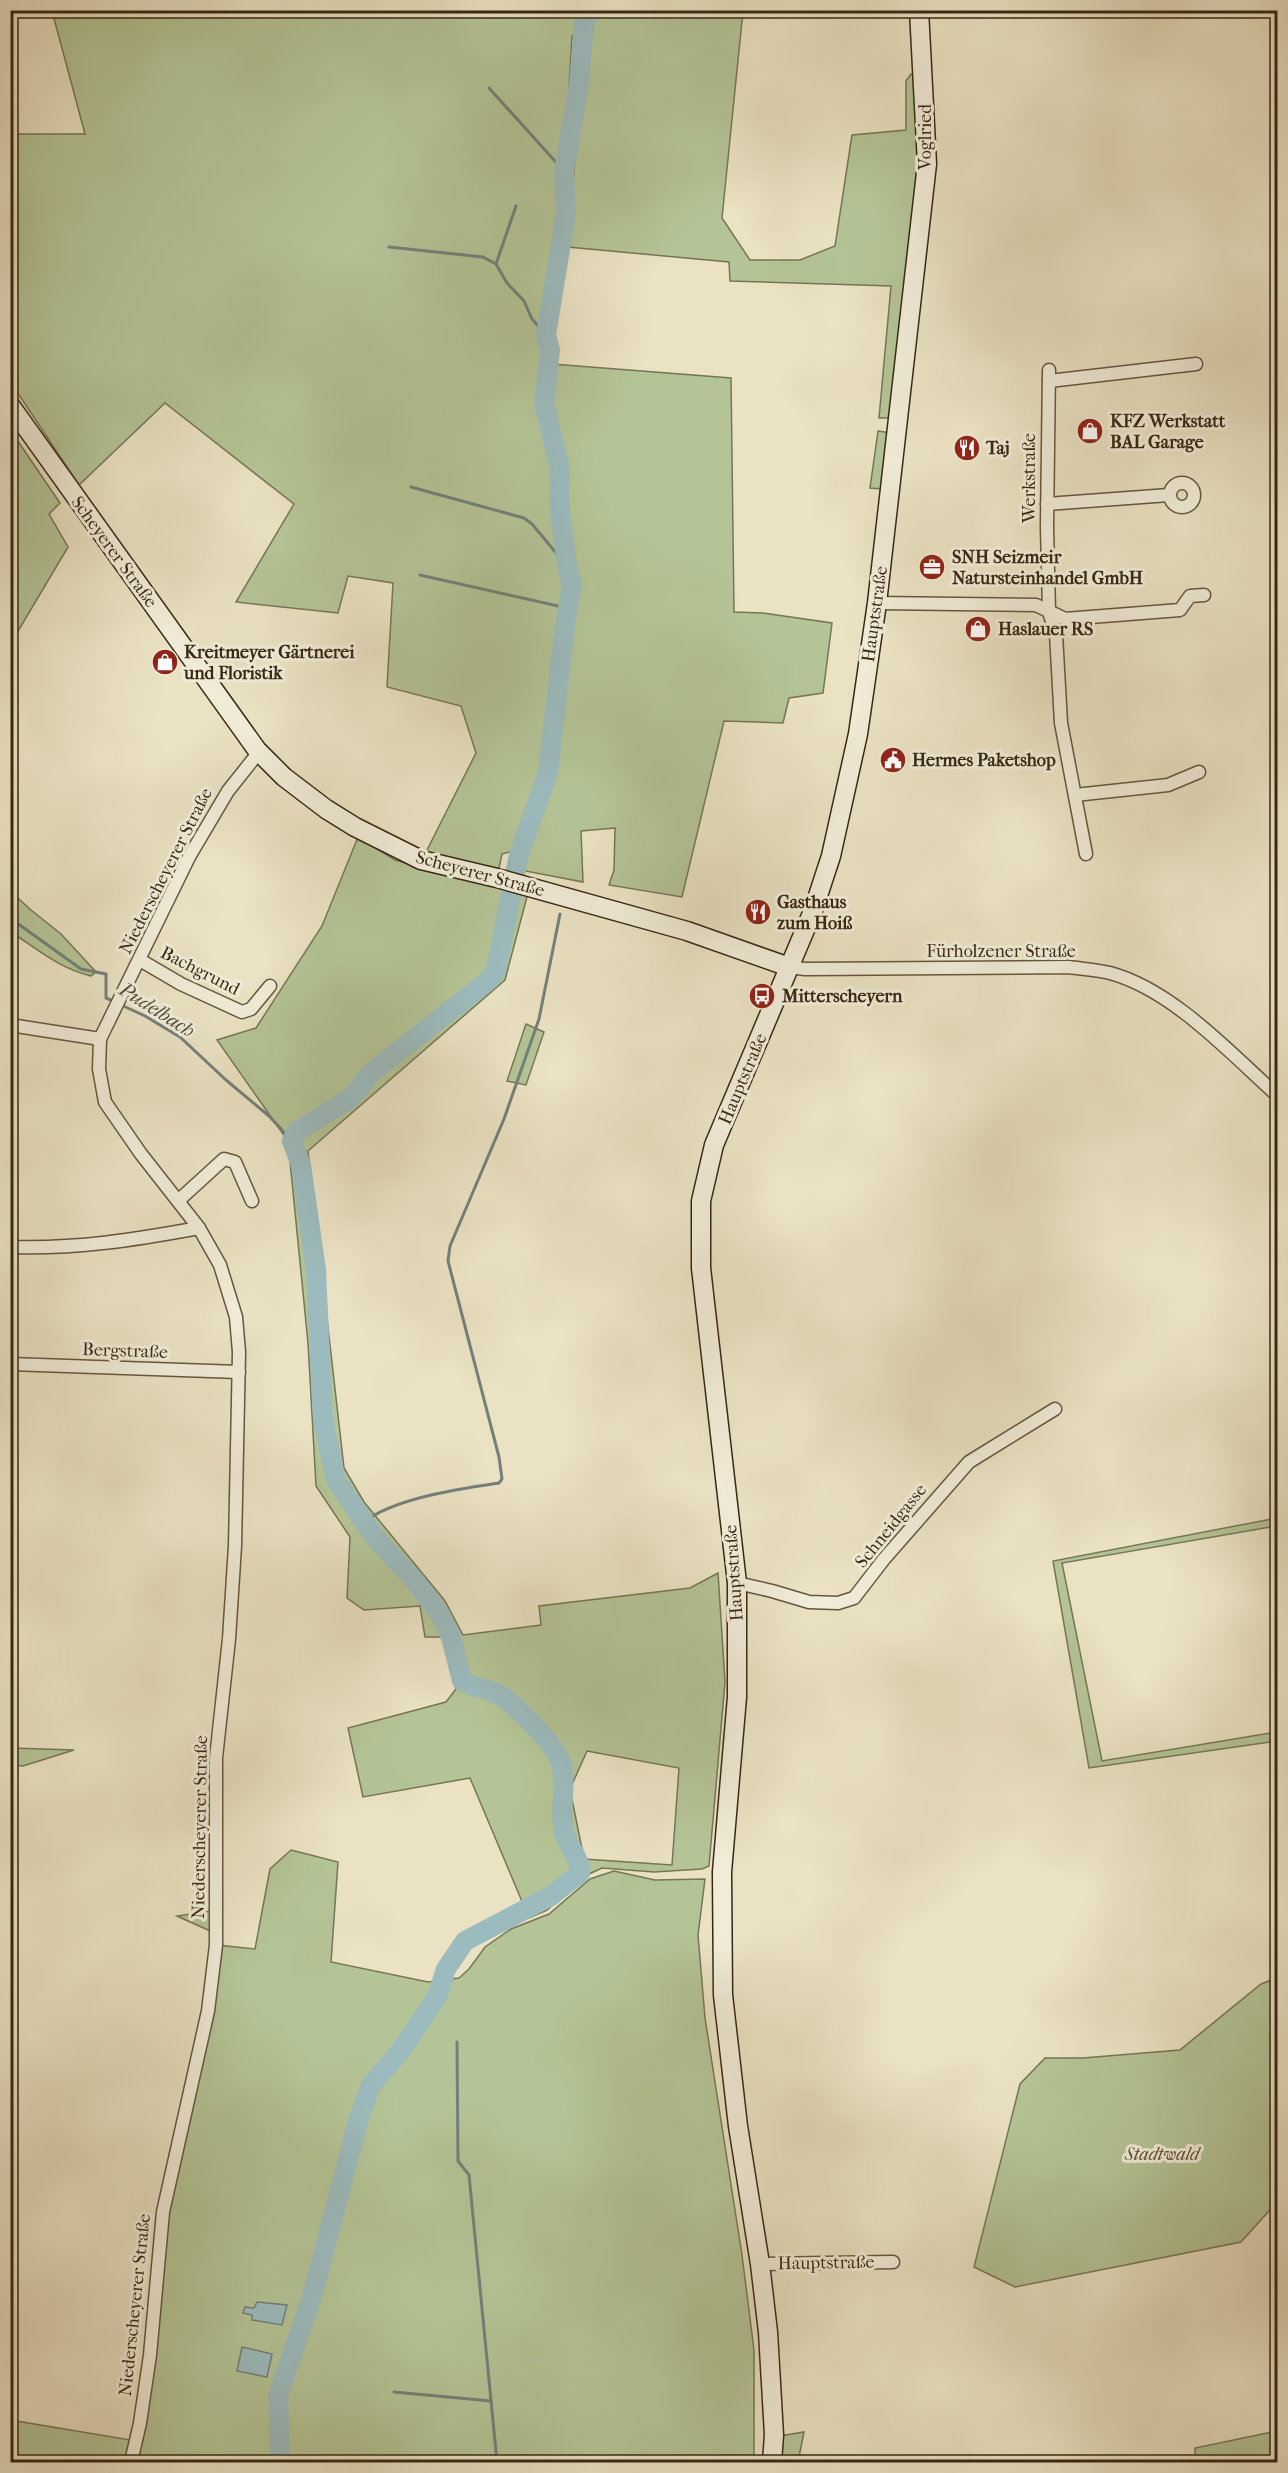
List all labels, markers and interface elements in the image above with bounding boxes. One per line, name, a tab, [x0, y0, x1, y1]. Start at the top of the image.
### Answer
street label: Voglried	[915, 104, 936, 171]
place label: KFZ Werkstatt BAL Garage	[1110, 411, 1226, 453]
shop icon: KFZ Werkstatt BAL Garage	[1075, 416, 1105, 446]
restaurant icon: Taj	[952, 433, 982, 463]
street label: Werkstraße	[1019, 433, 1040, 524]
place label: Taj	[985, 438, 1010, 459]
street label: Scheyerer Straße	[67, 492, 161, 612]
place label: SNH Seizmeir Natursteinhandel GmbH	[952, 547, 1144, 589]
office icon: SNH Seizmeir Natursteinhandel GmbH	[917, 552, 947, 582]
street label: Hauptstraße	[858, 565, 892, 663]
shop icon: Haslauer RS	[963, 614, 993, 644]
place label: Haslauer RS	[998, 619, 1093, 640]
place label: Kreitmeyer Gärtnerei und Floristik	[183, 642, 355, 684]
shop icon: Kreitmeyer Gärtnerei und Floristik	[150, 647, 180, 677]
public building icon: Hermes Paketshop	[878, 745, 908, 775]
place label: Hermes Paketshop	[912, 750, 1056, 771]
street label: Niederscheyerer Straße	[115, 784, 217, 958]
street label: Scheyerer Straße	[413, 847, 547, 901]
place label: Gasthaus zum Hoiß	[776, 892, 852, 934]
restaurant icon: Gasthaus zum Hoiß	[743, 897, 773, 927]
street label: Fürholzener Straße	[926, 941, 1076, 962]
street label: Bachgrund	[157, 942, 243, 1000]
water label: Pudelbach	[114, 977, 199, 1042]
bus stop icon: Mitterscheyern	[747, 981, 777, 1011]
place label: Mitterscheyern	[781, 986, 903, 1007]
street label: Hauptstraße	[714, 1030, 772, 1128]
street label: Bergstraße	[82, 1339, 168, 1363]
street label: Schneidgasse	[851, 1480, 931, 1572]
street label: Hauptstraße	[720, 1524, 748, 1622]
street label: Niederscheyerer Straße	[188, 1735, 212, 1919]
park label: Stadtwald	[1124, 2144, 1202, 2165]
street label: Niederscheyerer Straße	[115, 2213, 155, 2397]
street label: Hauptstraße	[777, 2252, 875, 2274]

